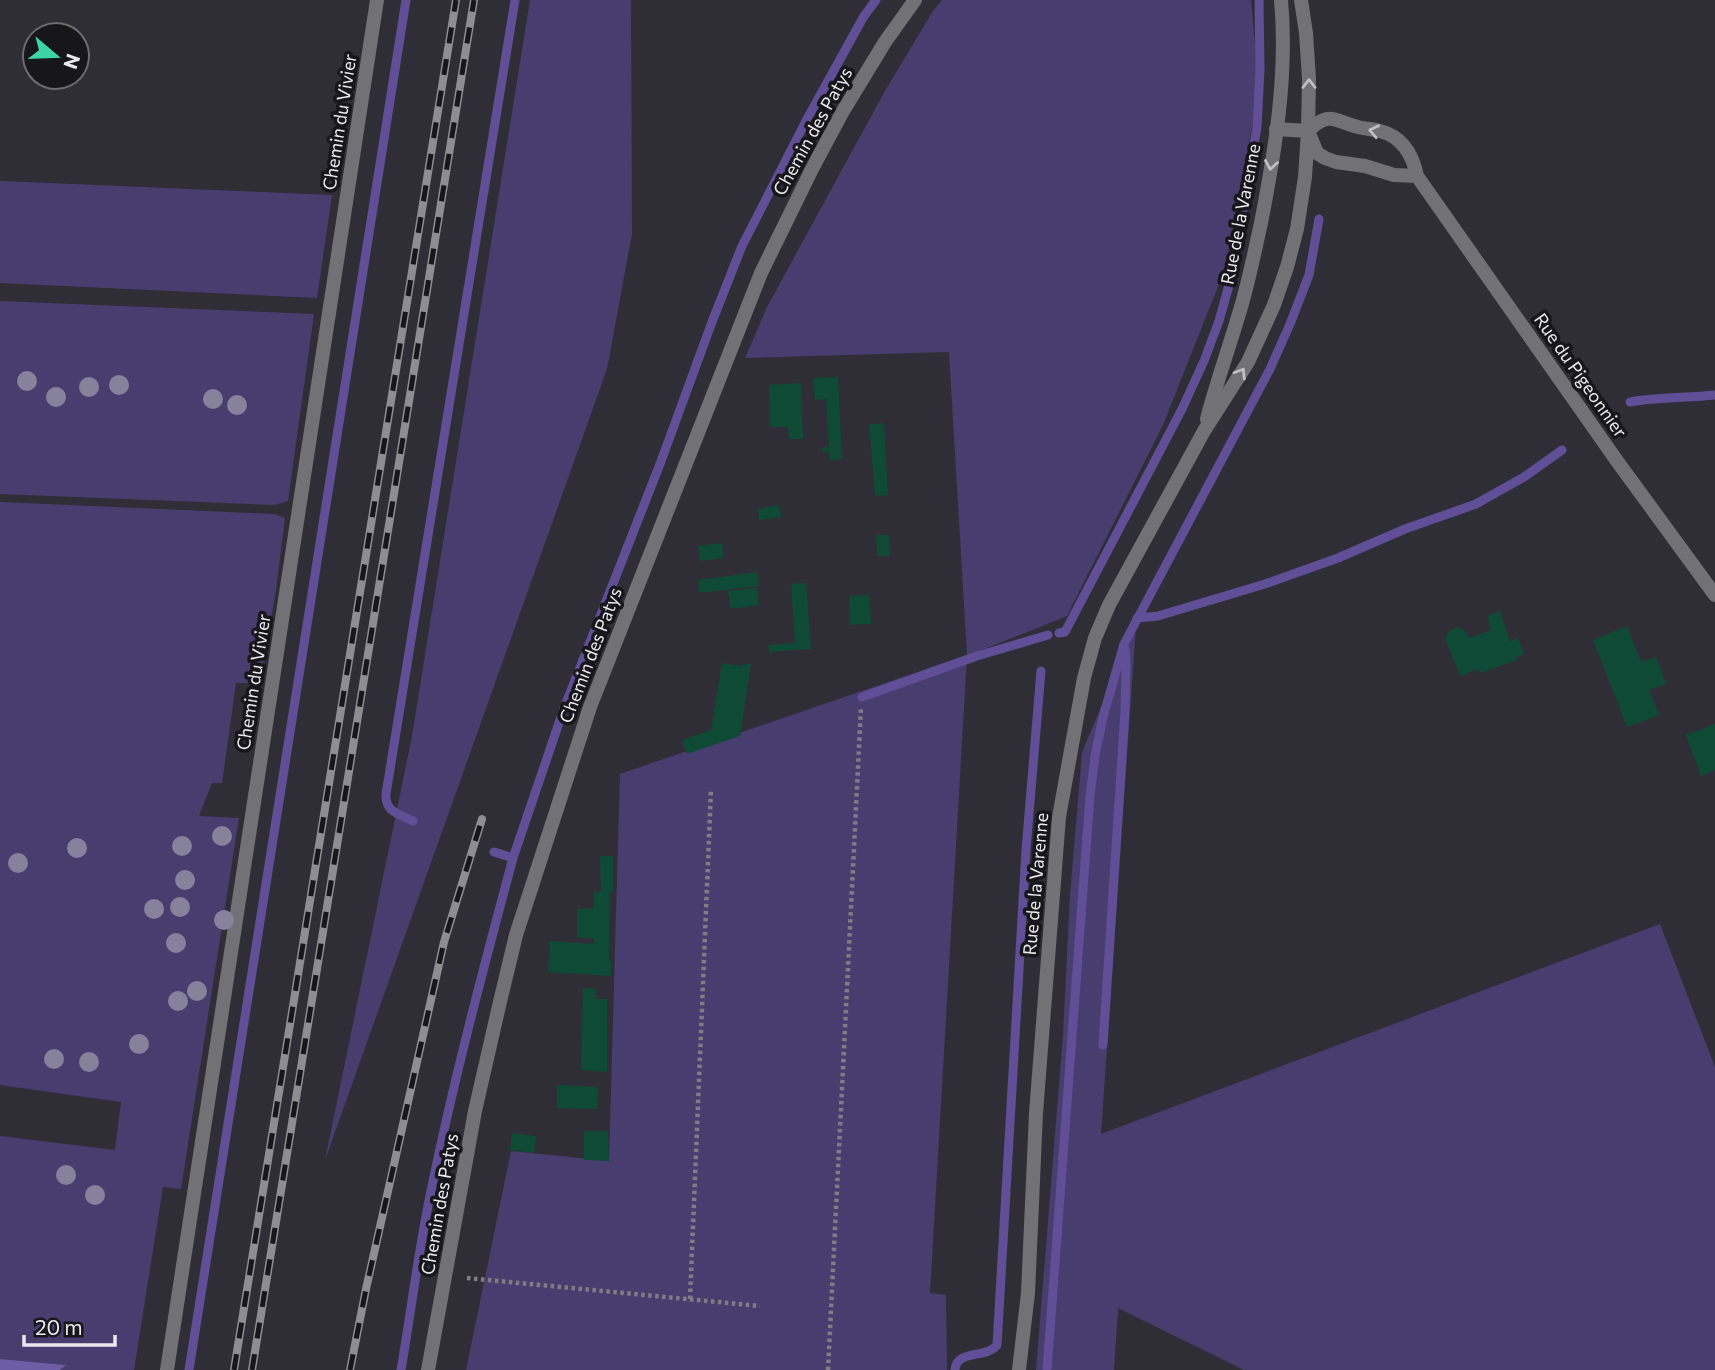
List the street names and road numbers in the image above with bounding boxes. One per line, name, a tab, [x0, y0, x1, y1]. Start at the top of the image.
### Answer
street label: Chemin du Vivier	[317, 52, 361, 192]
street label: Chemin des Patys	[768, 63, 856, 199]
street label: Rue de la Varenne	[1216, 142, 1264, 286]
street label: Rue du Pigeonnier	[1530, 309, 1632, 441]
street label: Chemin des Patys	[554, 584, 626, 726]
street label: Chemin du Vivier	[231, 612, 275, 752]
street label: Rue de la Varenne	[1018, 812, 1052, 956]
street label: Chemin des Patys	[416, 1132, 462, 1276]

